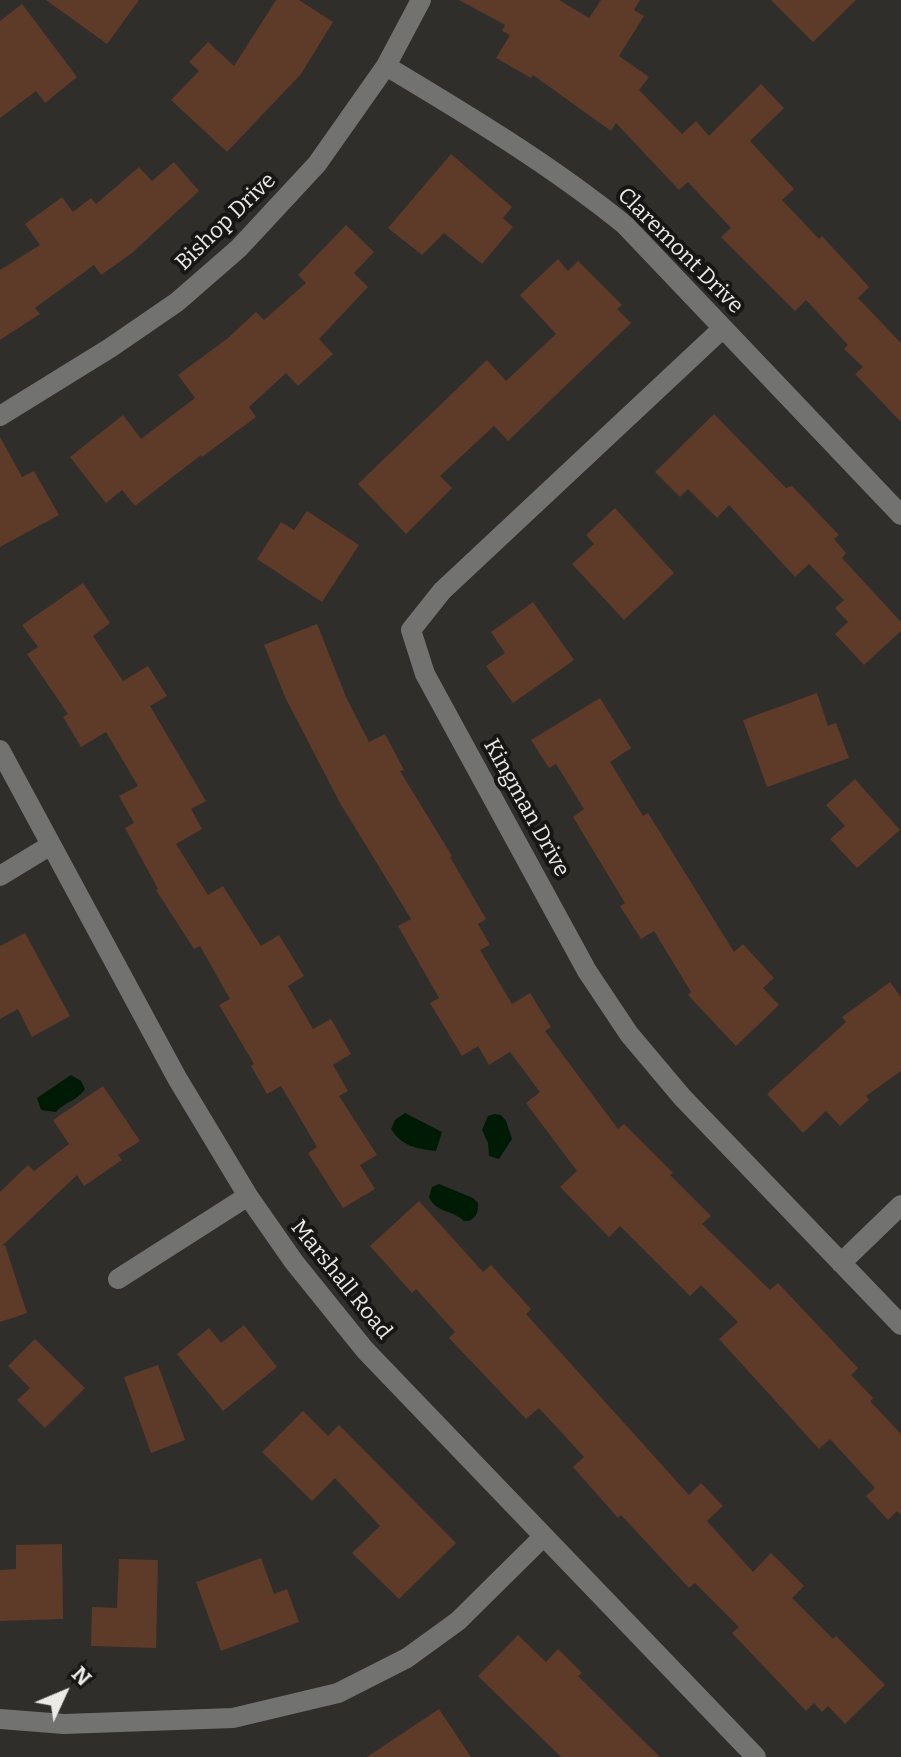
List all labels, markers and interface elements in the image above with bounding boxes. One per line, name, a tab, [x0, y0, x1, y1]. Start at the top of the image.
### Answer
street label: Bishop Drive	[170, 168, 282, 276]
street label: Claremont Drive	[612, 183, 748, 319]
street label: Kingman Drive	[477, 735, 575, 881]
street label: Marshall Road	[285, 1215, 397, 1345]
north arrow	[24, 1653, 104, 1733]
text: N	[66, 1660, 97, 1691]

